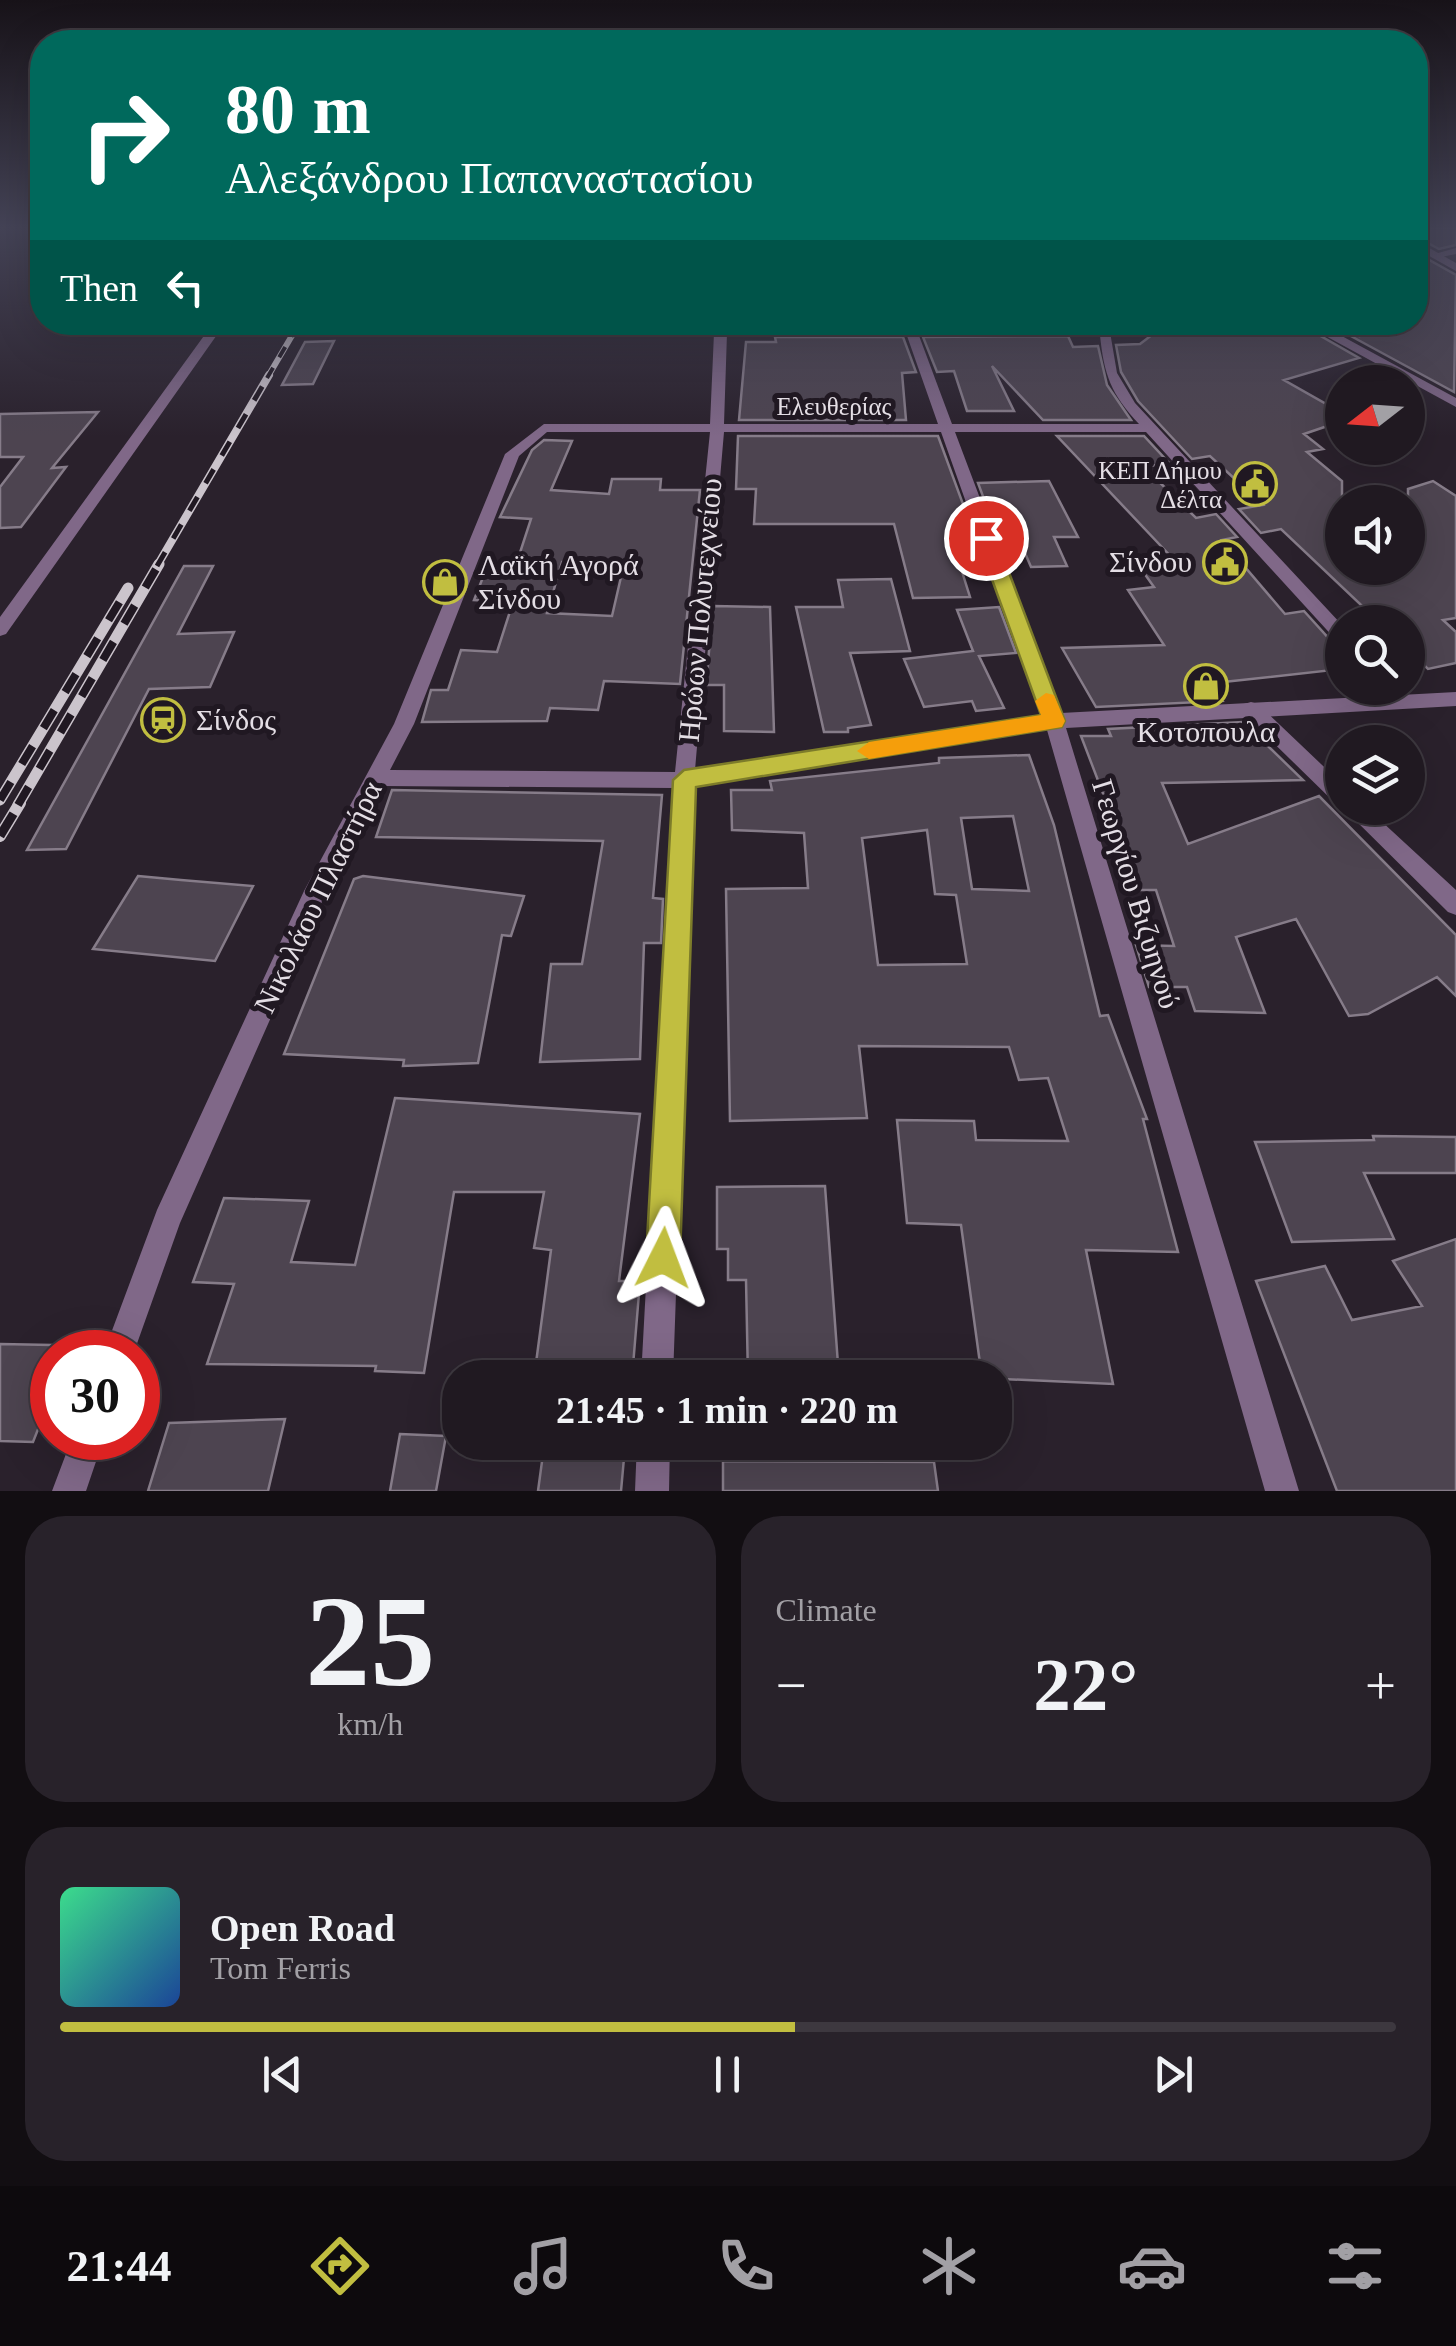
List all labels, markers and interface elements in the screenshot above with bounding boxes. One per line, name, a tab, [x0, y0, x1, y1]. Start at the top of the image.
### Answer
icon: right	[60, 70, 190, 200]
text: 80 m	[225, 71, 371, 148]
text: Αλεξάνδρου Παπαναστασίου	[225, 153, 754, 203]
icon: left	[158, 260, 213, 315]
text: Then	[60, 267, 138, 309]
north arrow	[1325, 365, 1425, 465]
map controls	[1325, 365, 1425, 825]
street label: Ελευθερίας	[777, 393, 892, 420]
place label: ΚΕΠ Δήμου Δέλτα	[1098, 457, 1222, 513]
public building icon: ΚΕΠ Δήμου Δέλτα	[1232, 461, 1278, 507]
street label: Ηρώων Πολυτεχνείου	[672, 477, 727, 743]
button: sound	[1325, 485, 1425, 585]
pin	[944, 496, 1029, 581]
icon: arrive	[959, 511, 1014, 566]
public building icon: Σίνδου	[1202, 539, 1248, 585]
place label: Σίνδου	[1109, 545, 1192, 578]
place label: Λαϊκή Αγορά Σίνδου	[478, 548, 639, 615]
shop icon: Λαϊκή Αγορά Σίνδου	[422, 559, 468, 605]
button: search	[1325, 605, 1425, 705]
shop icon: Κοτοπουλα	[1183, 663, 1229, 709]
station icon: Σίνδος	[140, 697, 186, 743]
place label: Σίνδος	[196, 703, 276, 736]
place label: Κοτοπουλα	[1137, 715, 1276, 748]
button: layers	[1325, 725, 1425, 825]
street label: Νικολάου Πλαστήρα	[247, 775, 388, 1018]
street label: Γεωργίου Βιζυηνού	[1086, 775, 1187, 1012]
position arrow	[611, 1206, 715, 1310]
speed limit sign: 30	[30, 1330, 160, 1460]
text: 21:45 · 1 min · 220 m	[556, 1389, 898, 1431]
text: 25	[305, 1569, 435, 1713]
text: Climate	[776, 1592, 877, 1628]
text: 22°	[1033, 1643, 1138, 1726]
text: −	[776, 1655, 807, 1716]
text: +	[1365, 1655, 1396, 1716]
text: km/h	[337, 1706, 403, 1742]
text: Open Road	[210, 1907, 395, 1949]
text: Tom Ferris	[210, 1950, 351, 1986]
icon: previous	[255, 2047, 310, 2102]
icon: pause	[700, 2047, 755, 2102]
icon: next	[1146, 2047, 1201, 2102]
icon: directions	[305, 2231, 375, 2301]
icon: music	[508, 2231, 578, 2301]
icon: phone	[711, 2231, 781, 2301]
icon: climate	[914, 2231, 984, 2301]
icon: car	[1117, 2231, 1187, 2301]
icon: filters	[1320, 2231, 1390, 2301]
text: 21:44	[67, 2241, 172, 2291]

